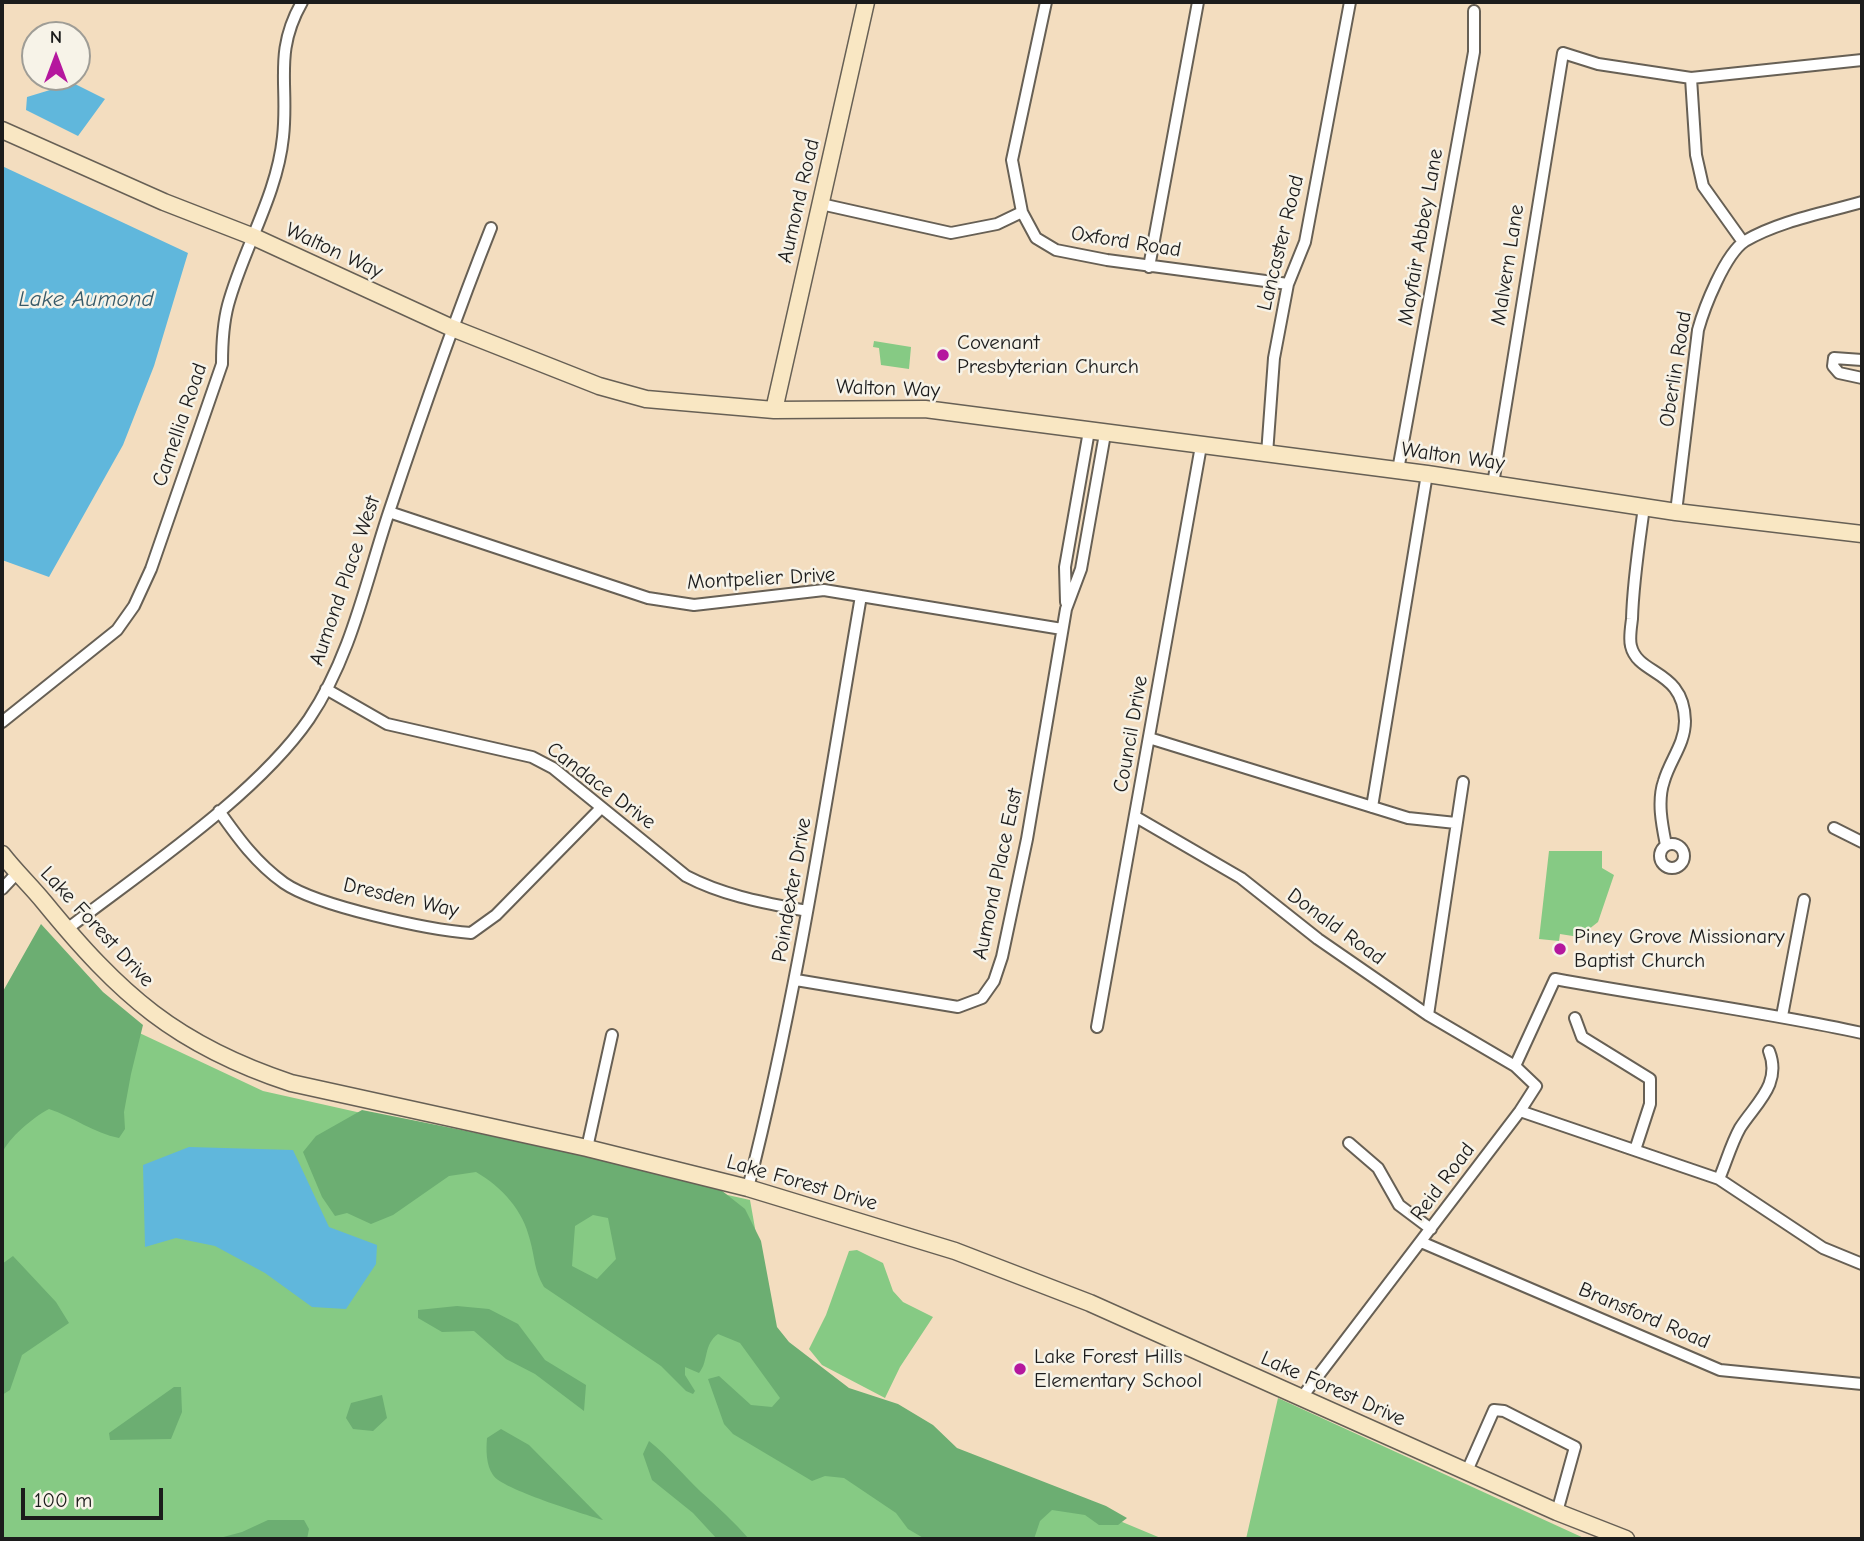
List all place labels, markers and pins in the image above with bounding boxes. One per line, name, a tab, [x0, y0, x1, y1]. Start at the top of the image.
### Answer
place label: Covenant Presbyterian Church	[957, 330, 1139, 380]
marker: Covenant Presbyterian Church	[935, 347, 951, 363]
place label: Piney Grove Missionary Baptist Church	[1574, 924, 1785, 974]
marker: Piney Grove Missionary Baptist Church	[1552, 941, 1568, 957]
place label: Lake Forest Hills Elementary School	[1034, 1344, 1202, 1394]
marker: Lake Forest Hills Elementary School	[1012, 1361, 1028, 1377]

